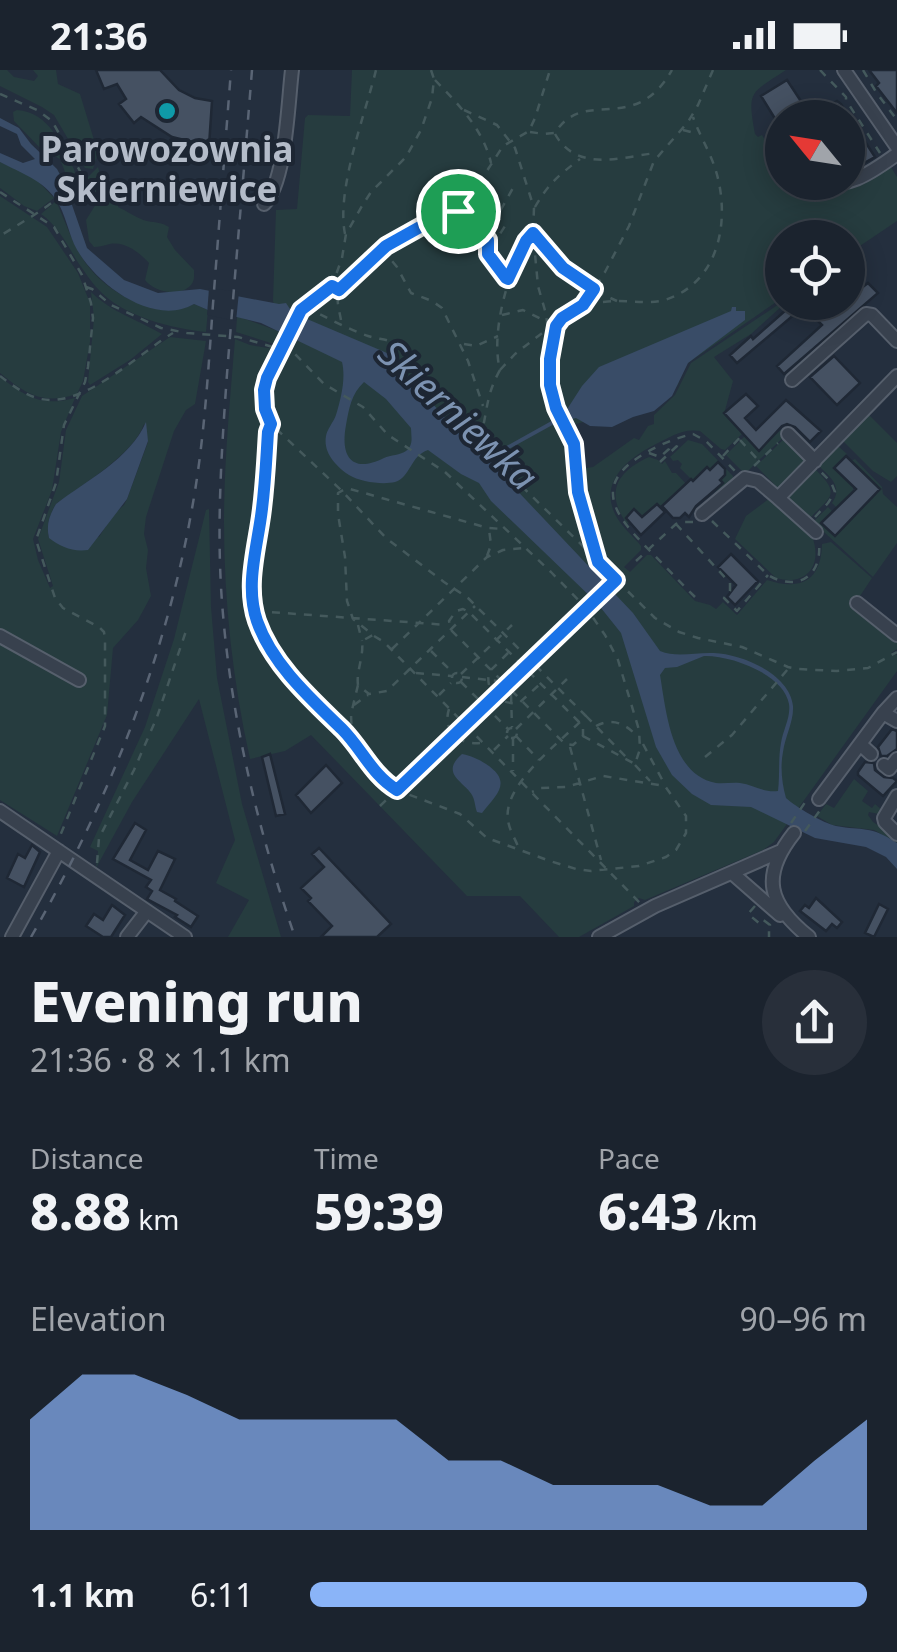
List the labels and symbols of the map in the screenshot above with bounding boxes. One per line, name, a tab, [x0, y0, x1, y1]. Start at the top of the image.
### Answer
marker: Parowozownia Skierniewice	[156, 100, 178, 122]
north arrow	[765, 100, 865, 200]
place label: Parowozownia Skierniewice	[41, 125, 293, 212]
pin	[416, 169, 501, 254]
water label: Skierniewka	[368, 327, 550, 501]

